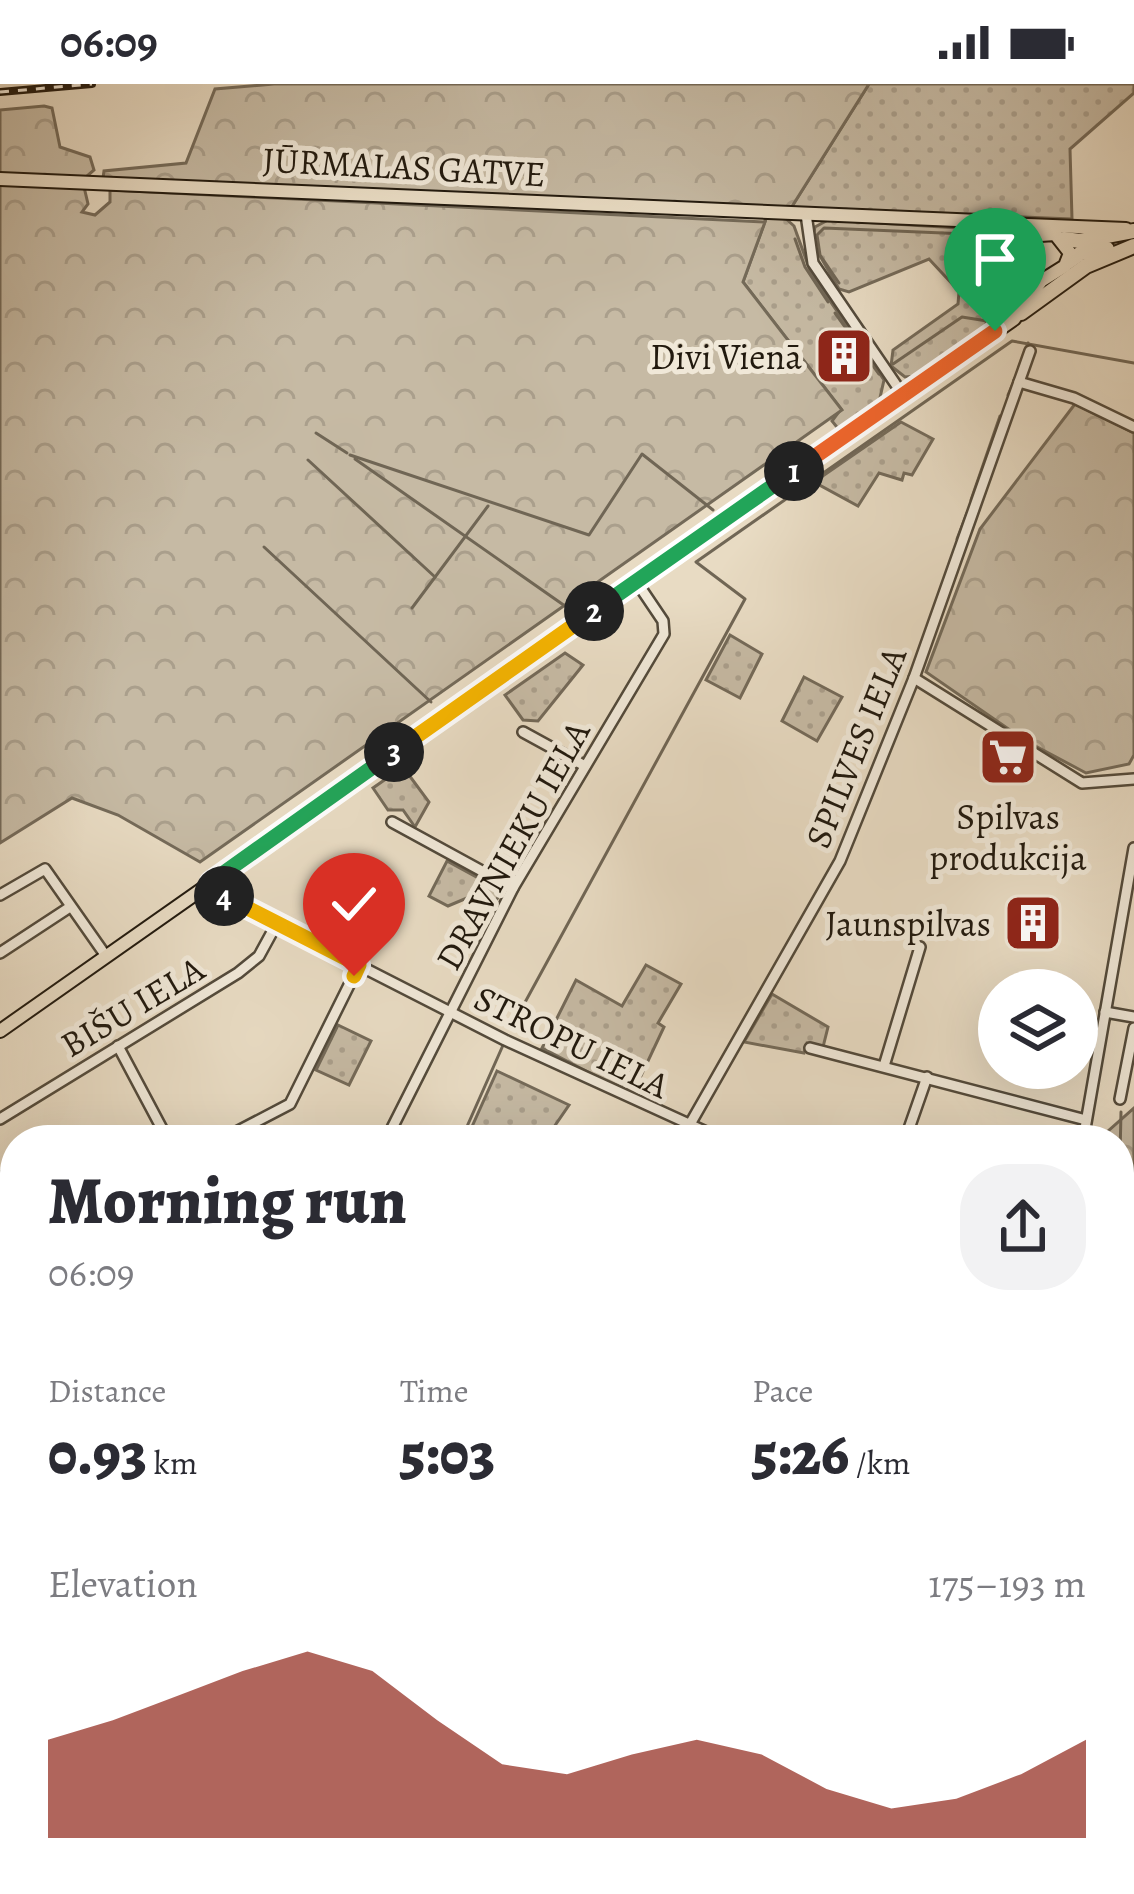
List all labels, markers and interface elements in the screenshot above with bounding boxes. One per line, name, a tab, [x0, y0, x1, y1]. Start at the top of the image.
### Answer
text: 06:09	[60, 11, 158, 73]
street label: JŪRMALAS GATVE	[261, 135, 547, 198]
pin	[944, 208, 1046, 331]
icon: arrive	[962, 226, 1028, 292]
building icon: Divi Vienā	[813, 325, 875, 387]
place label: Divi Vienā	[650, 332, 802, 381]
pin: 1	[764, 441, 824, 501]
text: 1	[788, 448, 800, 493]
pin: 2	[564, 581, 624, 641]
text: 2	[586, 588, 602, 633]
street label: SPILVES IELA	[793, 639, 918, 855]
street label: DRAVNIEKU IELA	[424, 711, 602, 979]
pin: 3	[364, 722, 424, 782]
supermarket icon: Spilvas produkcija	[977, 726, 1039, 788]
text: 3	[387, 729, 401, 774]
place label: Spilvas produkcija	[929, 792, 1087, 882]
pin	[303, 853, 405, 976]
pin: 4	[194, 866, 254, 926]
icon: check	[321, 871, 387, 937]
text: 4	[216, 873, 232, 918]
building icon: Jaunspilvas	[1002, 892, 1064, 954]
place label: Jaunspilvas	[825, 899, 991, 948]
street label: BIŠU IELA	[51, 944, 214, 1069]
map controls	[978, 969, 1098, 1089]
button: layers	[978, 969, 1098, 1089]
street label: STROPU IELA	[466, 973, 678, 1110]
text: Morning run	[48, 1156, 407, 1246]
button: share	[960, 1164, 1086, 1290]
text: 06:09	[48, 1246, 135, 1299]
text: Distance	[48, 1368, 166, 1413]
text: Time	[400, 1368, 469, 1413]
text: Pace	[752, 1368, 813, 1413]
text: 0.93	[48, 1413, 147, 1495]
text: 5:03	[400, 1413, 495, 1495]
text: 5:26	[752, 1413, 849, 1495]
text: km	[147, 1440, 197, 1485]
text: /km	[849, 1440, 911, 1485]
text: Elevation	[48, 1557, 198, 1610]
text: 175–193 m	[928, 1557, 1086, 1610]

